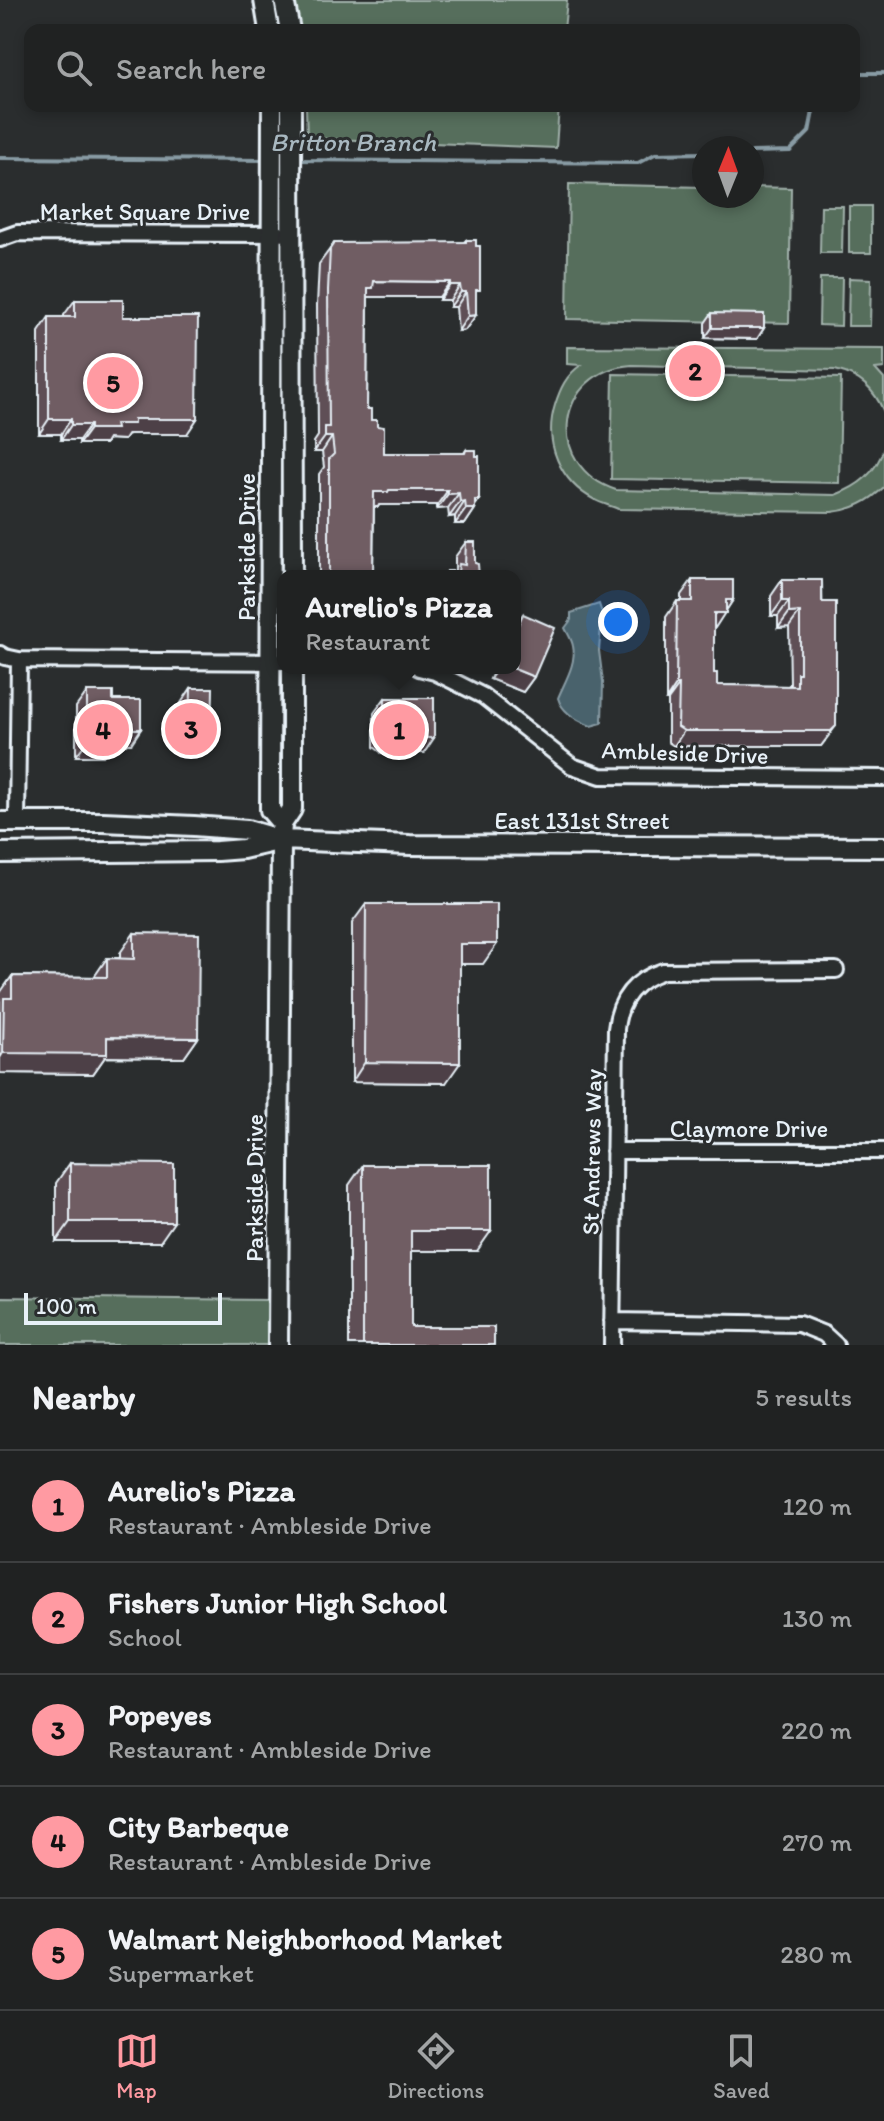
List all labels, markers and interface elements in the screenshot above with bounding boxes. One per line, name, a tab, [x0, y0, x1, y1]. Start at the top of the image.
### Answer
search box	[24, 24, 860, 112]
icon: search	[52, 46, 96, 90]
text: Search here	[116, 50, 266, 87]
water label: Britton Branch	[270, 126, 436, 158]
north arrow	[692, 136, 764, 208]
street label: Market Square Drive	[40, 197, 250, 226]
pin: 2	[669, 341, 721, 401]
pin: 5	[87, 353, 139, 413]
street label: Parkside Drive	[232, 473, 261, 621]
popup	[277, 570, 521, 674]
text: Aurelio's Pizza	[306, 588, 492, 625]
your location	[598, 602, 638, 642]
text: Restaurant	[306, 625, 430, 657]
pin: 3	[165, 699, 217, 759]
pin: 4	[77, 700, 129, 760]
pin: 1	[373, 700, 425, 760]
street label: Ambleside Drive	[601, 735, 769, 770]
street label: East 131st Street	[494, 806, 670, 835]
street label: St Andrews Way	[576, 1069, 607, 1235]
street label: Parkside Drive	[240, 1114, 269, 1262]
street label: Claymore Drive	[670, 1114, 828, 1143]
scale bar	[24, 1289, 222, 1325]
text: 100 m	[36, 1293, 97, 1320]
text: Nearby	[32, 1377, 135, 1418]
text: 5 results	[755, 1381, 852, 1413]
text: Aurelio's Pizza	[108, 1472, 295, 1509]
text: 1	[52, 1490, 64, 1522]
text: 120 m	[783, 1490, 852, 1522]
text: Restaurant · Ambleside Drive	[108, 1509, 432, 1541]
text: Fishers Junior High School	[108, 1584, 447, 1621]
text: 2	[51, 1602, 65, 1634]
text: 130 m	[782, 1602, 852, 1634]
text: School	[108, 1621, 182, 1653]
text: Popeyes	[108, 1696, 212, 1733]
text: 3	[51, 1714, 65, 1746]
text: 220 m	[781, 1714, 852, 1746]
text: Restaurant · Ambleside Drive	[108, 1733, 432, 1765]
text: City Barbeque	[108, 1808, 289, 1845]
text: 4	[50, 1826, 66, 1858]
text: 270 m	[782, 1826, 852, 1858]
text: Restaurant · Ambleside Drive	[108, 1845, 432, 1877]
text: Walmart Neighborhood Market	[108, 1920, 502, 1957]
text: 5	[51, 1938, 65, 1970]
text: 280 m	[780, 1938, 852, 1970]
text: Supermarket	[108, 1957, 254, 1989]
tab: Map	[115, 2029, 159, 2104]
tab: Directions	[388, 2029, 484, 2104]
tab: Saved	[713, 2029, 769, 2104]

